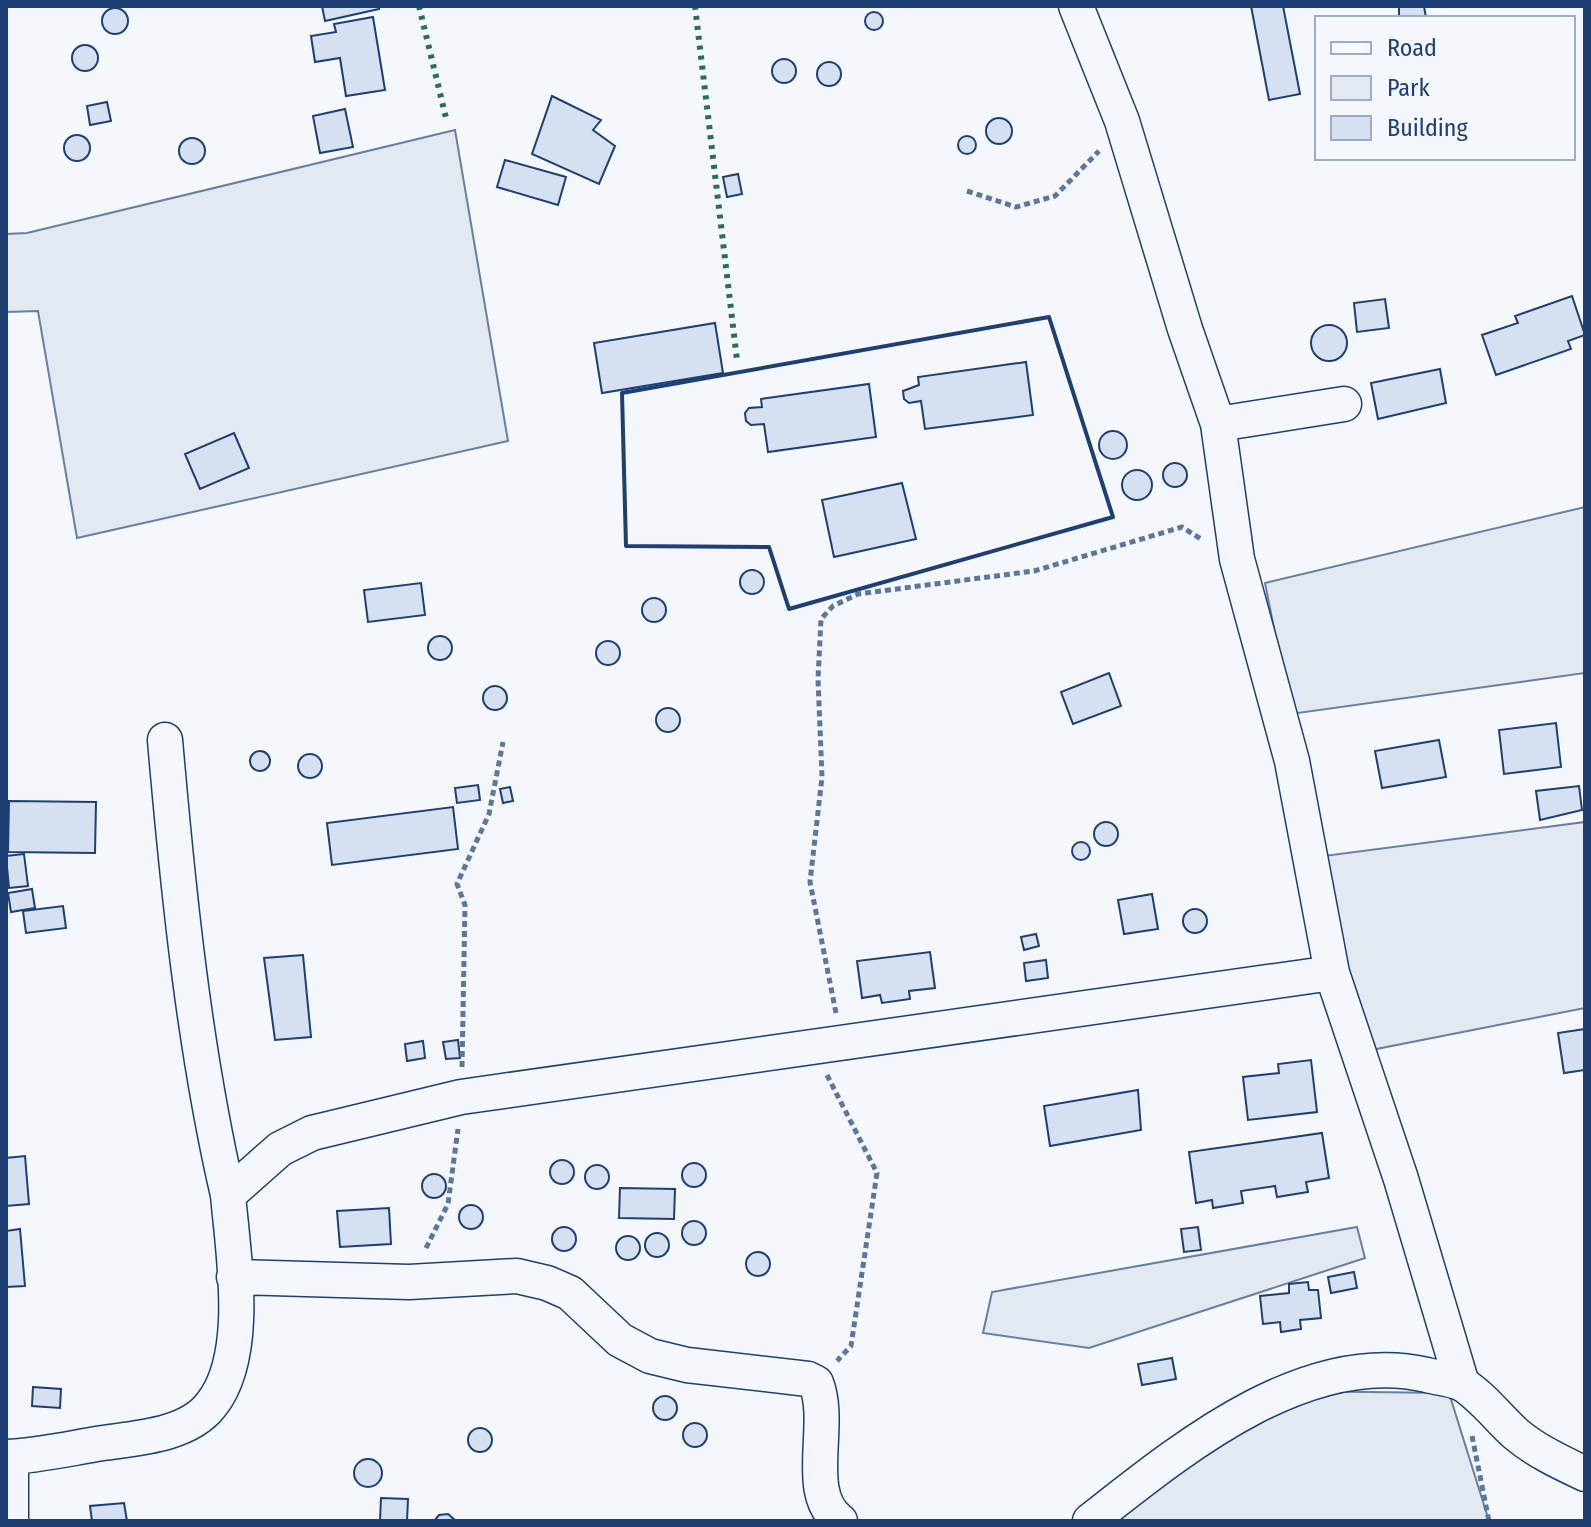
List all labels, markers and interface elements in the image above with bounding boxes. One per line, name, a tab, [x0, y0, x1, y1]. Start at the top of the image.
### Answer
legend	[1315, 16, 1575, 160]
text: Road	[1387, 34, 1437, 62]
text: Park	[1387, 74, 1430, 102]
text: Building	[1387, 114, 1469, 142]

